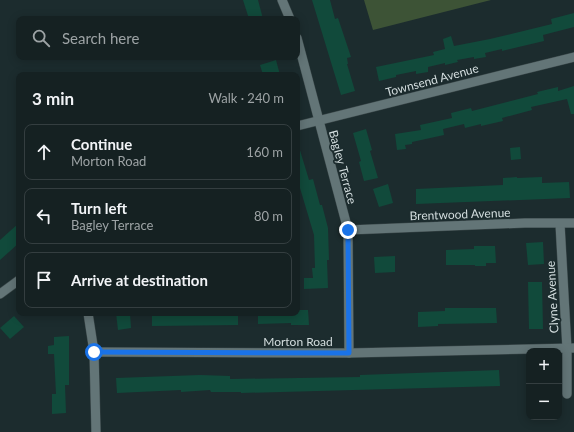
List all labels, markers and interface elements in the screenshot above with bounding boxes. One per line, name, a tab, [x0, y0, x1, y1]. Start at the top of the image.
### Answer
search box	[16, 16, 300, 60]
icon: search	[30, 27, 52, 49]
text: Search here	[62, 29, 139, 47]
street label: Townsend Avenue	[384, 60, 480, 100]
text: 3 min	[32, 88, 74, 109]
text: Walk · 240 m	[208, 90, 284, 106]
street label: Bagley Terrace	[326, 128, 360, 206]
text: Continue	[71, 135, 132, 153]
icon: ahead	[33, 141, 55, 163]
text: 160 m	[246, 144, 283, 160]
text: Morton Road	[71, 153, 146, 169]
text: Turn left	[71, 199, 127, 217]
icon: left	[33, 205, 55, 227]
street label: Brentwood Avenue	[409, 205, 511, 223]
text: 80 m	[254, 208, 283, 224]
text: Bagley Terrace	[71, 217, 153, 233]
route end	[339, 221, 357, 239]
street label: Clyne Avenue	[543, 260, 561, 334]
icon: arrive	[33, 269, 55, 291]
text: Arrive at destination	[71, 271, 208, 289]
street label: Morton Road	[263, 334, 333, 349]
route start	[85, 343, 103, 361]
map controls	[526, 348, 562, 420]
button: +	[526, 348, 562, 384]
button: −	[526, 384, 562, 420]

